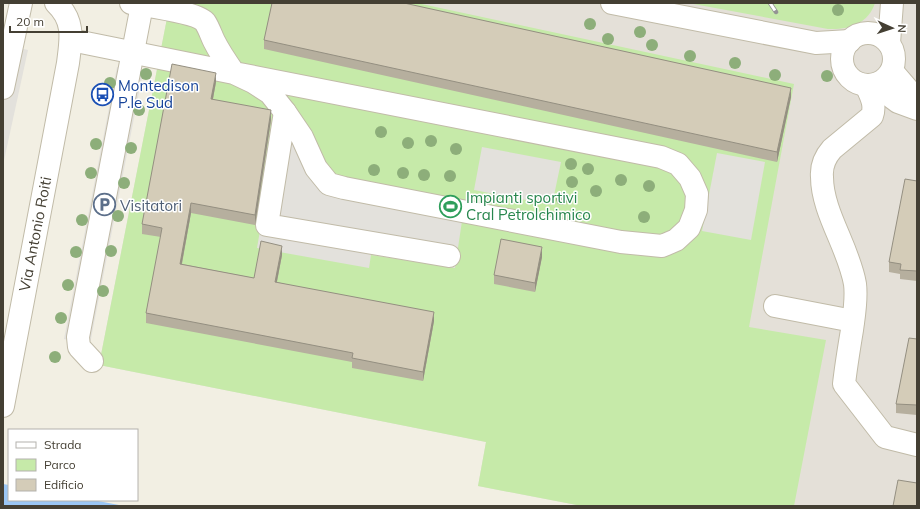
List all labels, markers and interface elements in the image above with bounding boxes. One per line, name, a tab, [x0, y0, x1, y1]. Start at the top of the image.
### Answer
scale bar	[10, 8, 87, 34]
north arrow	[872, 8, 912, 48]
text: 20 m	[16, 14, 44, 29]
text: N	[895, 24, 909, 33]
place label: Montedison P.le Sud	[118, 76, 199, 112]
bus stop icon: Montedison P.le Sud	[89, 81, 115, 107]
street label: Via Antonio Roiti	[15, 175, 55, 293]
place label: Impianti sportivi Cral Petrolchimico	[466, 188, 591, 224]
parking icon: Visitatori	[91, 192, 117, 218]
sports icon: Impianti sportivi Cral Petrolchimico	[438, 193, 464, 219]
place label: Visitatori	[120, 196, 182, 215]
legend	[8, 429, 138, 501]
text: Strada	[44, 437, 82, 452]
text: Parco	[44, 457, 76, 472]
text: Edificio	[44, 477, 84, 492]

